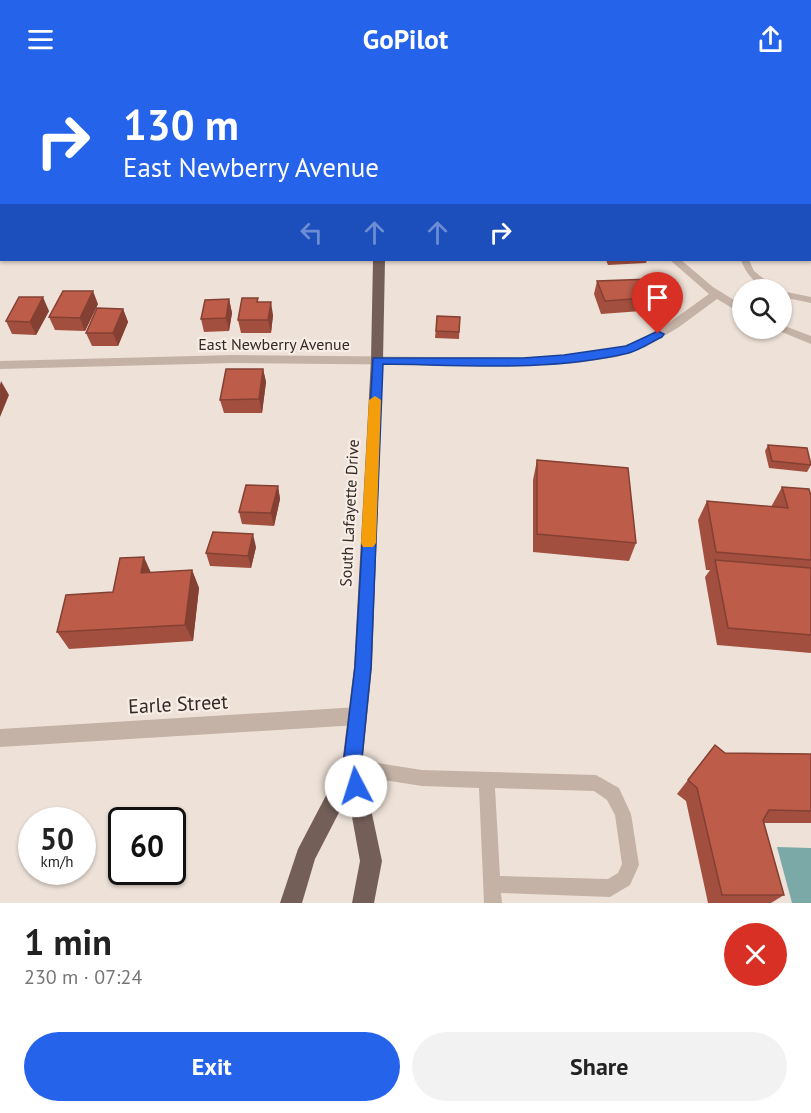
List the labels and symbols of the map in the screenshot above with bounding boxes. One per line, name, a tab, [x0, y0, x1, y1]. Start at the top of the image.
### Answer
pin	[632, 272, 683, 334]
street label: East Newberry Avenue	[198, 334, 350, 354]
street label: South Lafayette Drive	[335, 439, 363, 587]
street label: Earle Street	[127, 688, 229, 720]
position arrow	[324, 754, 388, 818]
speed limit sign: 60	[108, 807, 186, 885]

